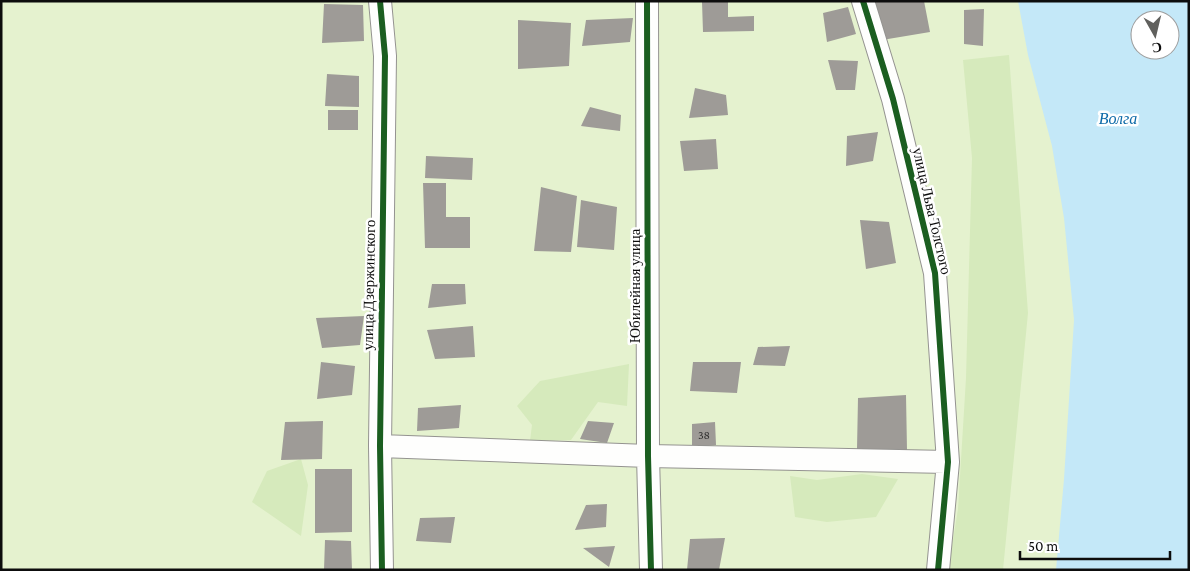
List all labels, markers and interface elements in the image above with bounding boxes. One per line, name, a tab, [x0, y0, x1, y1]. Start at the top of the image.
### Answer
north arrow	[1130, 10, 1180, 60]
text: С	[1151, 39, 1163, 57]
water label: Волга	[1099, 110, 1137, 127]
street label: улица Льва Толстого	[910, 146, 954, 276]
street label: улица Дзержинского	[360, 219, 378, 351]
street label: Юбилейная улица	[627, 228, 643, 343]
house number: 38	[698, 428, 710, 442]
scale bar	[1020, 528, 1170, 560]
text: 50 m	[1028, 538, 1058, 554]

